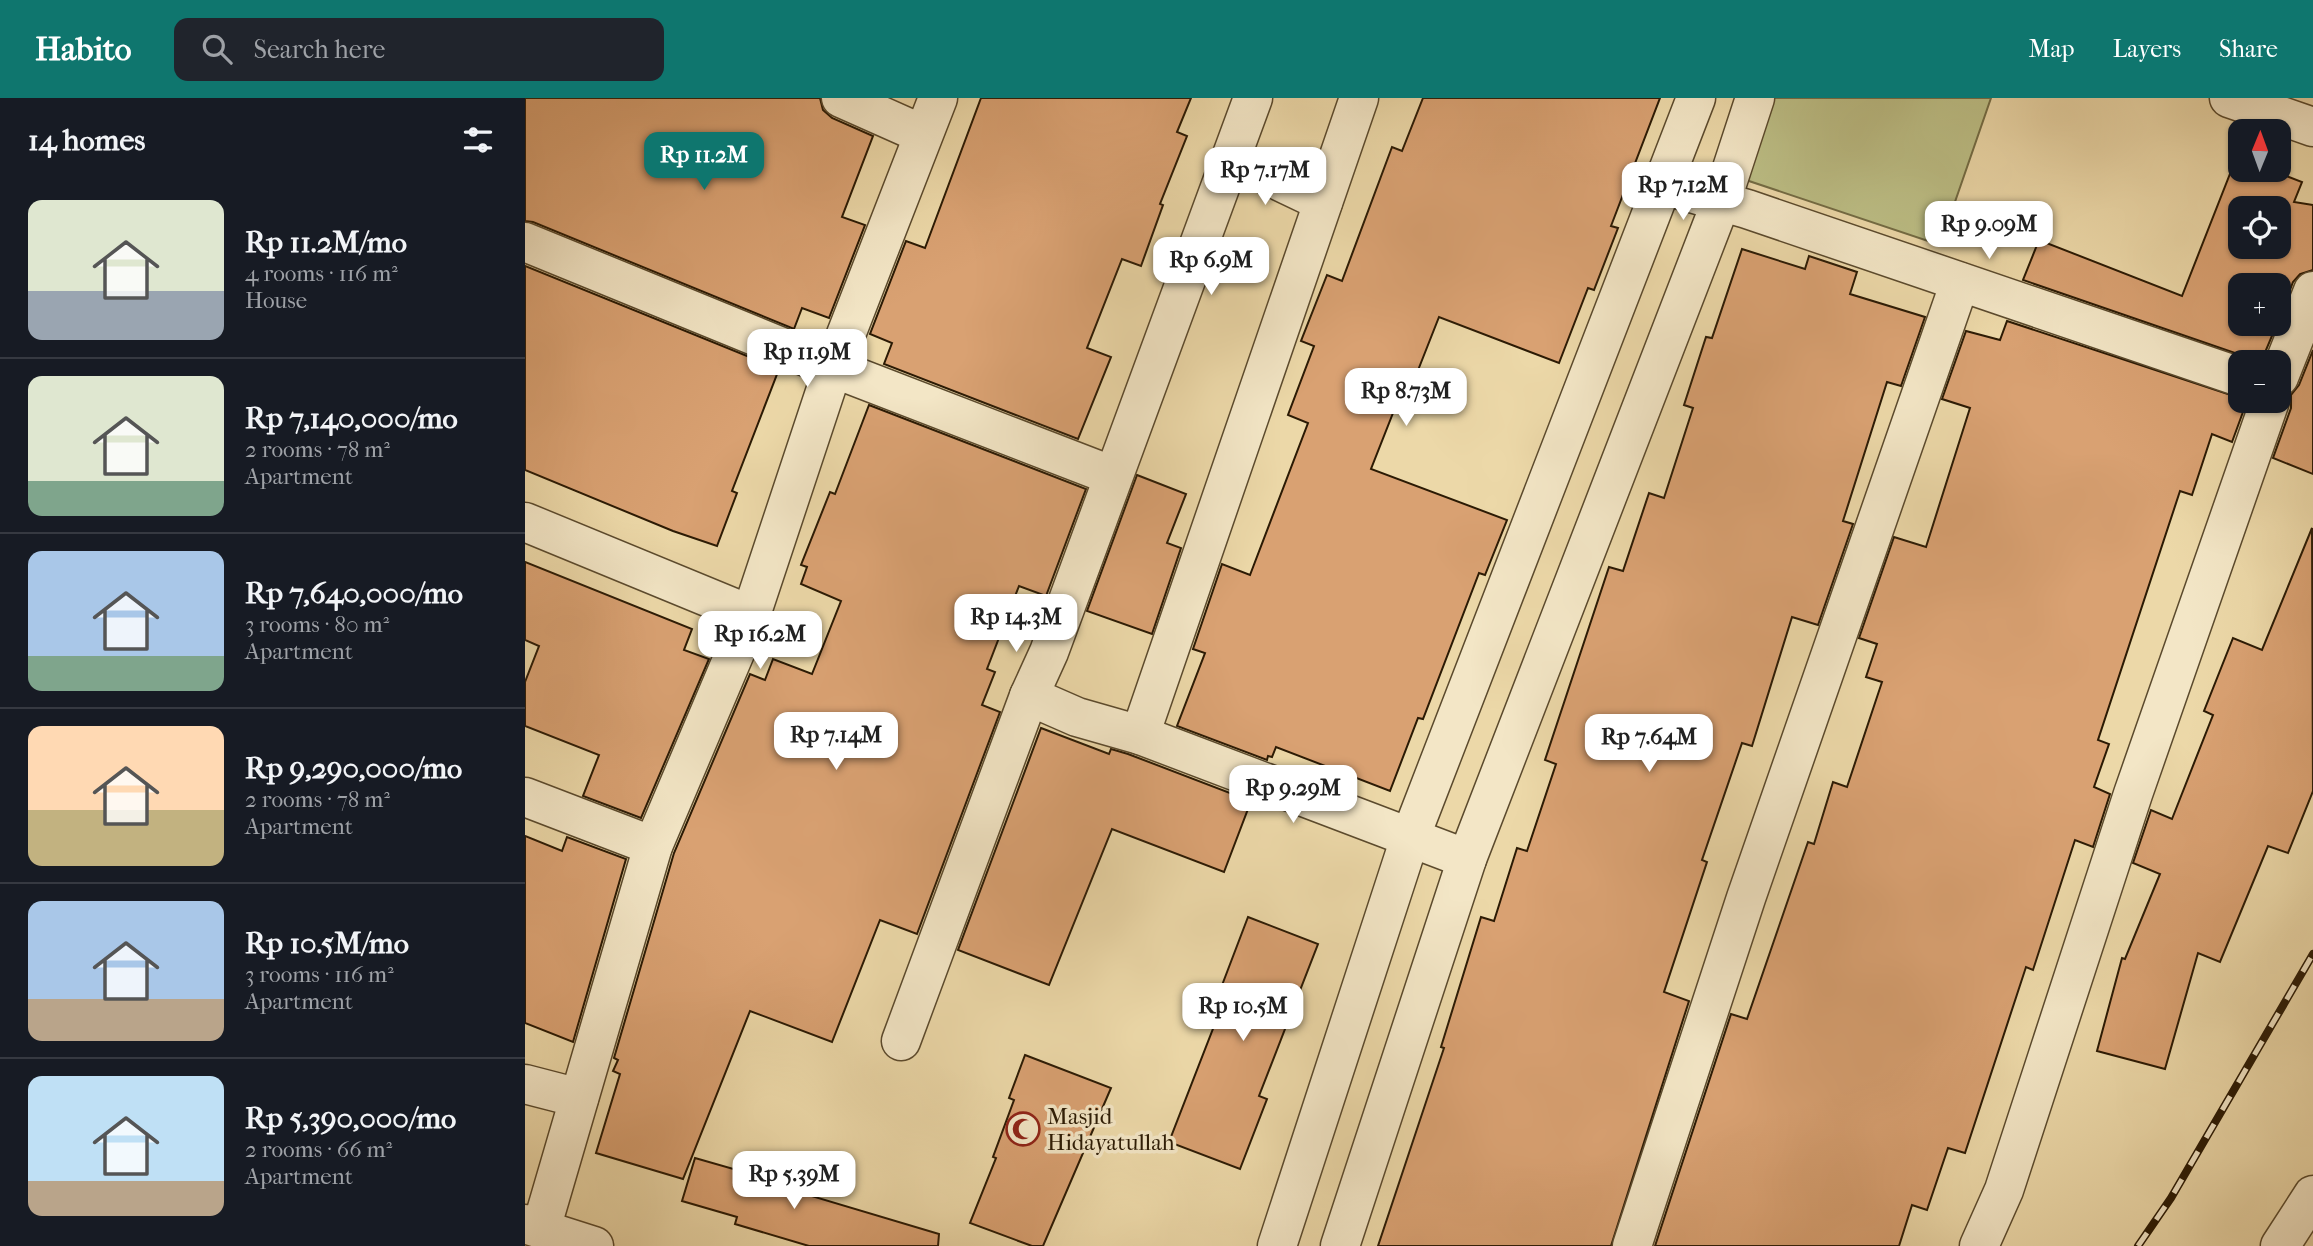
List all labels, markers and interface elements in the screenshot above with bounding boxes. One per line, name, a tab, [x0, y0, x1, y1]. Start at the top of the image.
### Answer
search box	[174, 18, 664, 81]
text: Habito	[35, 30, 132, 69]
icon: search	[198, 30, 236, 68]
text: Search here	[254, 34, 385, 65]
text: Map	[2029, 35, 2075, 63]
text: Layers	[2113, 35, 2181, 63]
text: Share	[2219, 35, 2278, 63]
north arrow	[2228, 119, 2291, 182]
map controls	[2228, 119, 2291, 413]
icon: filters	[459, 121, 497, 159]
text: 14 homes	[28, 123, 145, 158]
pin: Rp 11.2M	[632, 132, 776, 192]
text: Rp 11.2M	[660, 141, 748, 168]
pin: Rp 7.17M	[1193, 148, 1337, 207]
text: Rp 7.17M	[1220, 156, 1310, 183]
pin: Rp 7.12M	[1611, 162, 1755, 222]
text: Rp 7.12M	[1638, 171, 1728, 198]
button: locate	[2228, 196, 2291, 259]
pin: Rp 9.09M	[1917, 202, 2061, 261]
text: Rp 9.09M	[1941, 210, 2037, 237]
text: Rp 11.2M/mo	[245, 225, 407, 260]
icon: home	[84, 228, 168, 312]
pin: Rp 6.9M	[1146, 238, 1276, 297]
text: Rp 6.9M	[1169, 246, 1253, 273]
text: 4 rooms · 116 m²	[245, 260, 398, 287]
button: +	[2228, 273, 2291, 336]
text: House	[245, 287, 307, 314]
pin: Rp 11.9M	[735, 330, 879, 389]
text: Rp 11.9M	[763, 338, 851, 365]
button: −	[2228, 350, 2291, 413]
pin: Rp 8.73M	[1334, 368, 1478, 428]
text: Rp 8.73M	[1361, 377, 1451, 404]
text: Rp 7,140,000/mo	[245, 401, 458, 436]
icon: home	[84, 404, 168, 488]
text: 2 rooms · 78 m²	[245, 436, 390, 463]
text: Apartment	[245, 463, 353, 490]
text: Rp 7,640,000/mo	[245, 576, 463, 611]
icon: home	[84, 579, 168, 663]
pin: Rp 14.3M	[944, 594, 1088, 654]
text: Rp 14.3M	[970, 603, 1062, 630]
text: 3 rooms · 80 m²	[245, 611, 389, 638]
pin: Rp 16.2M	[688, 612, 832, 671]
text: Rp 16.2M	[714, 620, 806, 647]
text: Apartment	[245, 638, 353, 665]
pin: Rp 7.14M	[764, 712, 908, 772]
pin: Rp 7.64M	[1577, 714, 1721, 774]
text: Rp 7.14M	[790, 721, 882, 748]
text: Rp 7.64M	[1601, 723, 1697, 750]
text: Rp 9,290,000/mo	[245, 751, 462, 786]
icon: home	[84, 754, 168, 838]
pin: Rp 9.29M	[1221, 766, 1365, 825]
text: Rp 9.29M	[1245, 774, 1341, 801]
text: 2 rooms · 78 m²	[245, 786, 390, 813]
text: Apartment	[245, 813, 353, 840]
text: Rp 10.5M/mo	[245, 926, 409, 961]
icon: home	[84, 929, 168, 1013]
text: 3 rooms · 116 m²	[245, 961, 394, 988]
pin: Rp 10.5M	[1171, 984, 1315, 1043]
text: Apartment	[245, 988, 353, 1015]
text: Rp 10.5M	[1198, 992, 1288, 1019]
text: Rp 5,390,000/mo	[245, 1101, 456, 1136]
place label: Masjid Hidayatullah	[1047, 1103, 1175, 1156]
icon: home	[84, 1104, 168, 1188]
mosque icon: Masjid Hidayatullah	[1004, 1110, 1042, 1148]
text: 2 rooms · 66 m²	[245, 1136, 392, 1163]
pin: Rp 5.39M	[722, 1152, 866, 1211]
text: Rp 5.39M	[749, 1160, 839, 1187]
text: Apartment	[245, 1163, 353, 1190]

